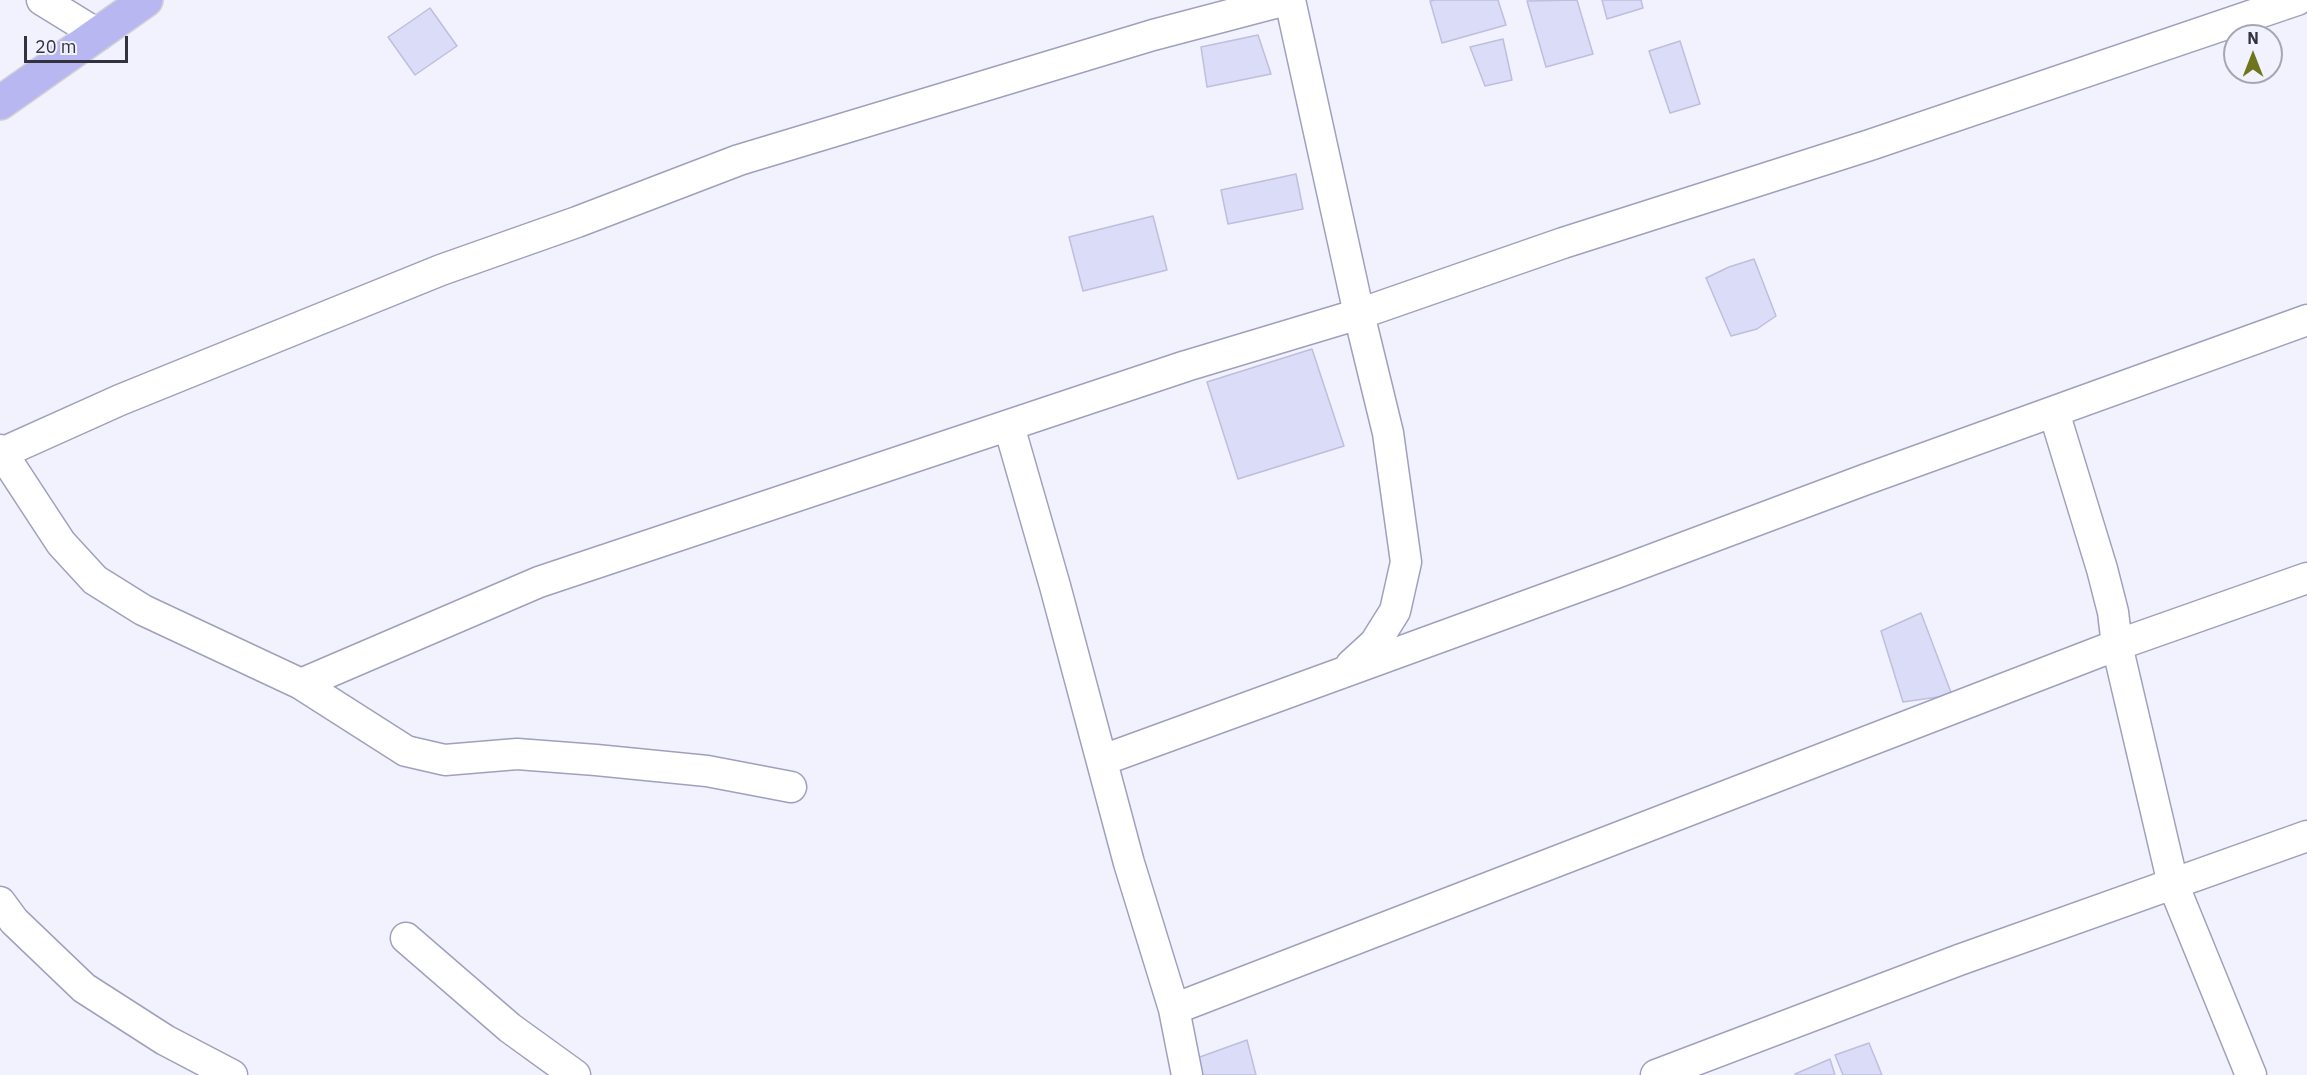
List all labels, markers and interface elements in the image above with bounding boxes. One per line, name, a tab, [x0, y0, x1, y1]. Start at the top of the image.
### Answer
scale bar	[27, 24, 130, 62]
north arrow	[2223, 24, 2283, 84]
text: N	[2247, 28, 2259, 48]
text: 20 m	[35, 35, 77, 58]

